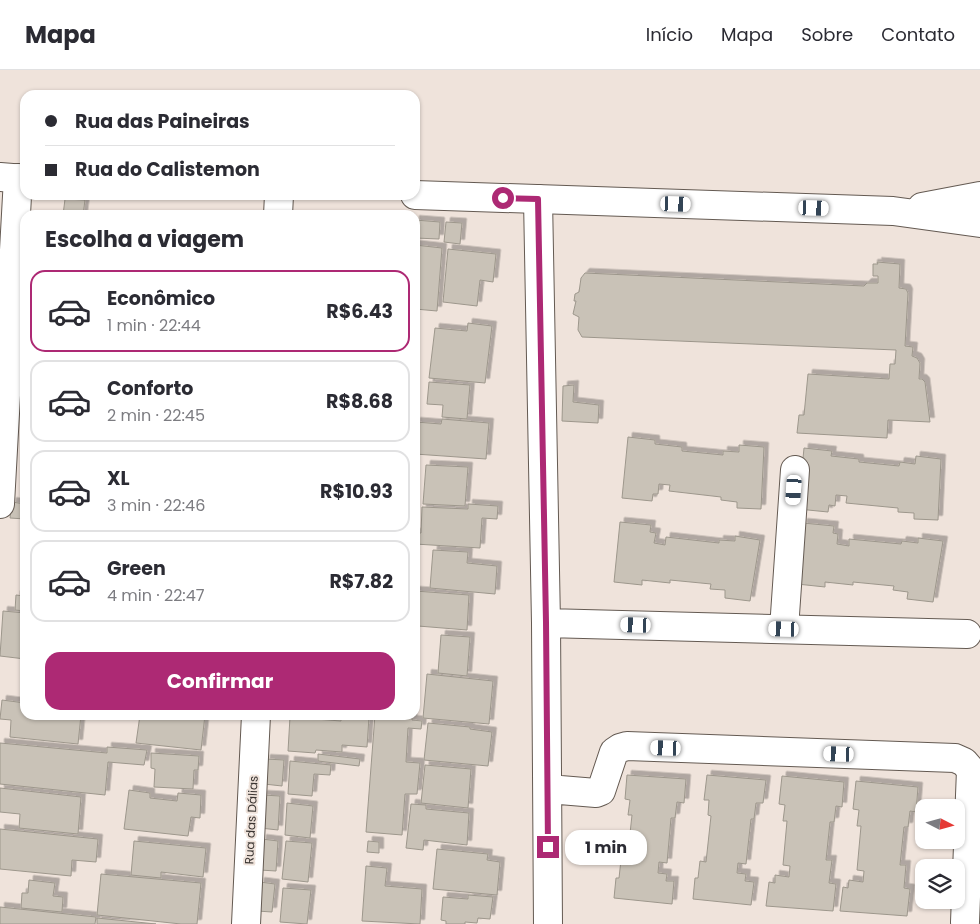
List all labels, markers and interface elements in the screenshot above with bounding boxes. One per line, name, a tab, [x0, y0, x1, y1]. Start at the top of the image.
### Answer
text: Mapa	[25, 18, 96, 51]
text: Início	[646, 22, 693, 47]
text: Mapa	[721, 22, 773, 47]
text: Sobre	[801, 22, 853, 47]
text: Contato	[881, 22, 955, 47]
text: Rua das Paineiras	[75, 108, 250, 135]
text: Rua do Calistemon	[75, 156, 260, 183]
route start	[492, 187, 514, 209]
car	[660, 196, 691, 212]
car	[798, 200, 829, 216]
text: Escolha a viagem	[45, 224, 244, 255]
text: Econômico	[107, 285, 215, 312]
icon: car	[47, 289, 92, 334]
text: R$6.43	[326, 298, 393, 325]
text: 1 min · 22:44	[107, 314, 201, 337]
text: Conforto	[107, 375, 193, 402]
icon: car	[47, 379, 92, 424]
text: R$8.68	[326, 388, 393, 415]
text: 2 min · 22:45	[107, 404, 205, 427]
text: XL	[107, 465, 130, 492]
icon: car	[47, 469, 92, 514]
car	[785, 475, 802, 505]
text: R$10.93	[320, 478, 393, 505]
text: 3 min · 22:46	[107, 494, 205, 517]
text: Green	[107, 555, 166, 582]
icon: car	[47, 559, 92, 604]
text: R$7.82	[329, 568, 393, 595]
text: 4 min · 22:47	[107, 584, 205, 607]
car	[620, 617, 651, 633]
car	[768, 621, 799, 637]
button: Confirmar	[45, 652, 395, 710]
car	[650, 740, 681, 756]
car	[823, 746, 854, 762]
street label: Rua das Dálias	[240, 775, 262, 865]
north arrow	[915, 799, 965, 849]
map controls	[915, 799, 965, 909]
callout: 1 min	[566, 830, 648, 864]
route end	[537, 836, 559, 858]
text: 1 min	[585, 836, 627, 859]
button: layers	[915, 859, 965, 909]

